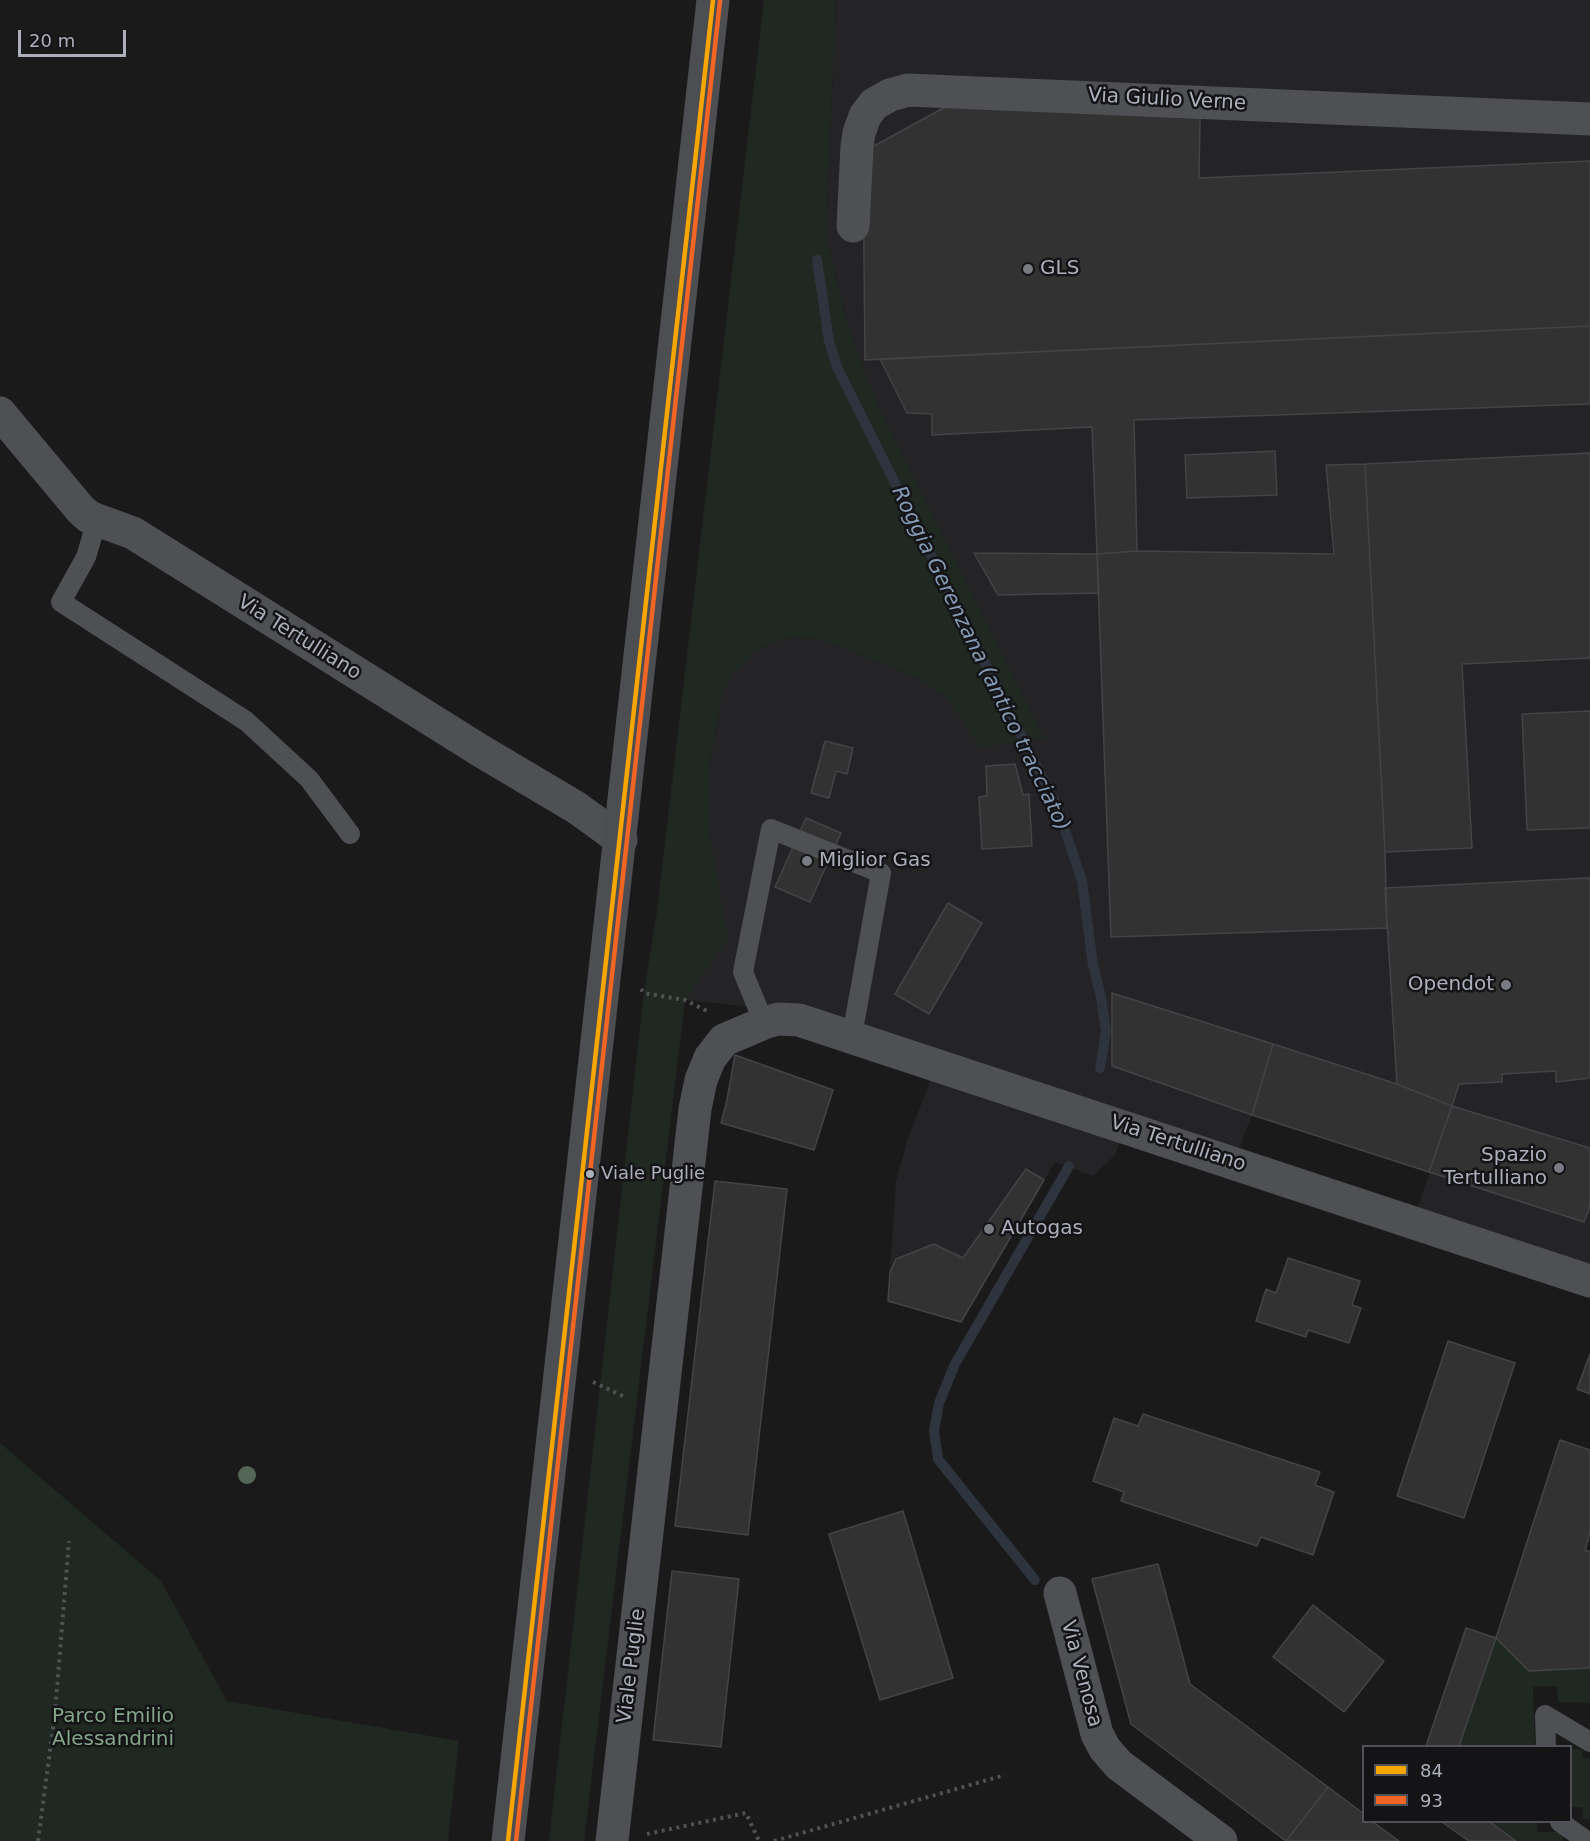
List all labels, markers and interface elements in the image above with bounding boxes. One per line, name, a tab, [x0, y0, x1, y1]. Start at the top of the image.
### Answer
scale bar	[21, 18, 129, 56]
text: 20 m	[29, 30, 75, 51]
street label: Via Giulio Verne	[1087, 84, 1247, 116]
place label: GLS	[1040, 257, 1079, 281]
marker: GLS	[1021, 262, 1035, 276]
water label: Roggia Gerenzana (antico tracciato)	[885, 482, 1075, 836]
street label: Via Tertulliano	[233, 590, 365, 686]
place label: Miglior Gas	[819, 849, 931, 873]
marker: Miglior Gas	[800, 854, 814, 868]
place label: Opendot	[1408, 973, 1494, 997]
marker: Opendot	[1499, 978, 1513, 992]
street label: Via Tertulliano	[1107, 1111, 1249, 1177]
place label: Spazio Tertulliano	[1443, 1144, 1547, 1191]
marker: Spazio Tertulliano	[1552, 1161, 1566, 1175]
place label: Viale Puglie	[601, 1163, 705, 1185]
marker: Viale Puglie	[584, 1168, 596, 1180]
place label: Autogas	[1001, 1217, 1083, 1241]
marker: Autogas	[982, 1222, 996, 1236]
street label: Viale Puglie	[613, 1607, 651, 1725]
street label: Via Venosa	[1055, 1618, 1107, 1730]
park label: Parco Emilio Alessandrini	[52, 1705, 174, 1752]
legend	[1362, 1745, 1572, 1823]
text: 84	[1420, 1760, 1443, 1781]
text: 93	[1420, 1790, 1443, 1811]

